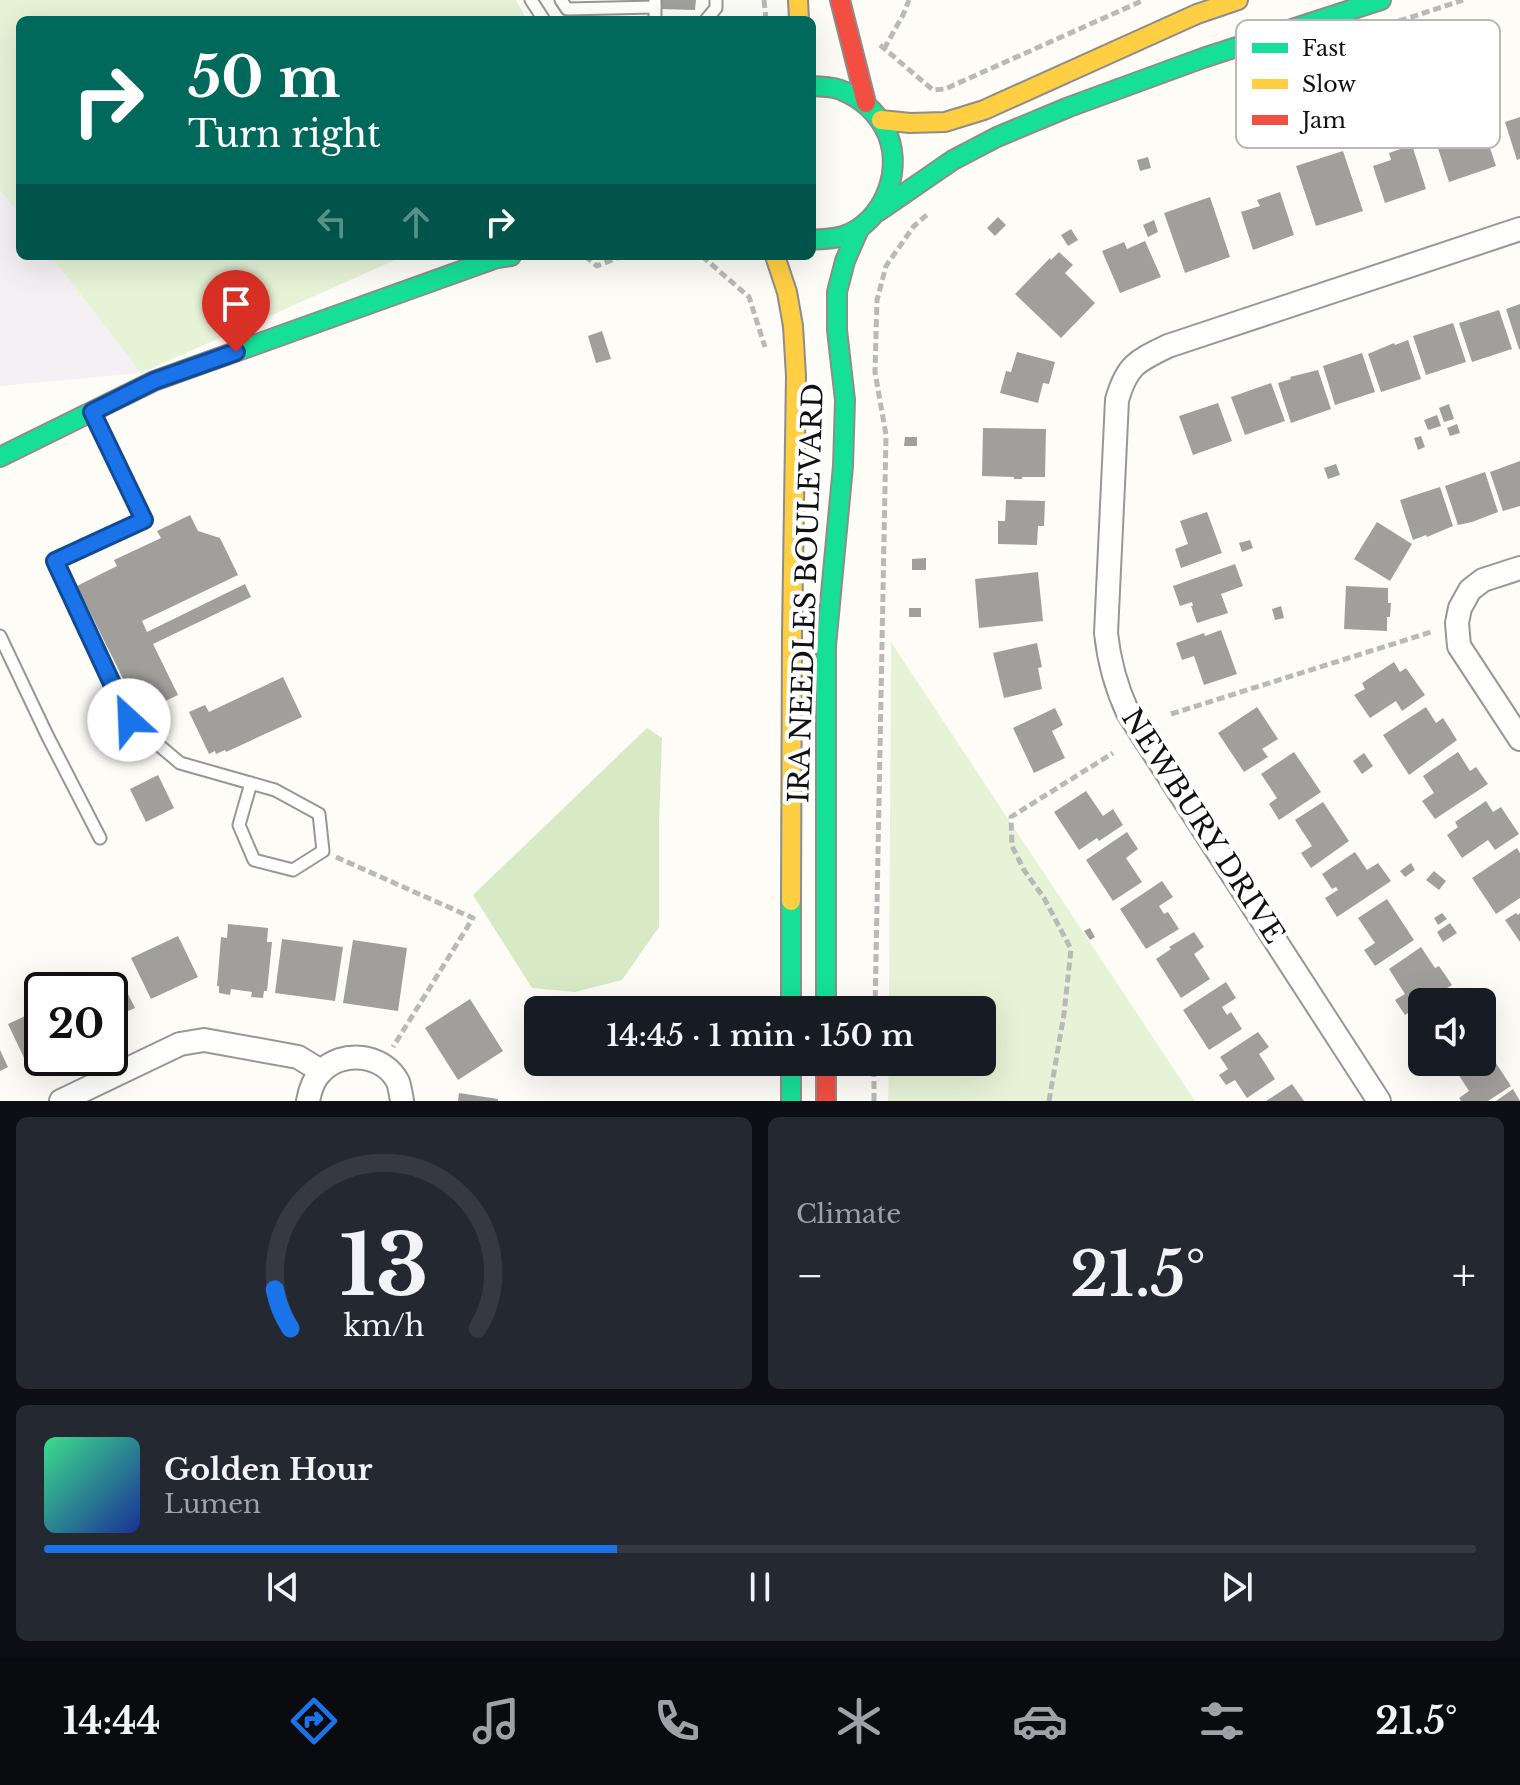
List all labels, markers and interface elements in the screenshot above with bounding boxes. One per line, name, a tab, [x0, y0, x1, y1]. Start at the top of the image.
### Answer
legend	[1236, 20, 1500, 148]
text: Fast	[1302, 35, 1347, 62]
text: 50 m	[188, 43, 340, 112]
icon: right	[56, 48, 160, 152]
text: Slow	[1302, 71, 1356, 98]
text: Jam	[1299, 107, 1346, 134]
text: Turn right	[188, 112, 381, 157]
icon: left	[310, 200, 354, 244]
icon: ahead	[394, 200, 438, 244]
icon: right	[478, 200, 522, 244]
pin	[202, 270, 270, 352]
icon: arrive	[214, 282, 258, 326]
street label: IRA NEEDLES BOULEVARD	[781, 383, 831, 803]
position arrow	[87, 678, 171, 762]
street label: NEWBURY DRIVE	[1114, 702, 1292, 950]
speed limit sign: 20	[24, 972, 128, 1076]
map controls	[1408, 988, 1496, 1076]
button: sound	[1408, 988, 1496, 1076]
text: 14:45 · 1 min · 150 m	[606, 1017, 914, 1054]
text: Climate	[796, 1198, 901, 1230]
text: 13	[339, 1214, 429, 1317]
text: 21.5°	[1070, 1238, 1206, 1312]
text: −	[796, 1248, 824, 1303]
text: +	[1452, 1248, 1476, 1303]
text: km/h	[343, 1308, 425, 1344]
text: Golden Hour	[164, 1451, 373, 1488]
text: Lumen	[164, 1488, 261, 1520]
icon: previous	[261, 1565, 305, 1609]
icon: pause	[738, 1565, 782, 1609]
icon: next	[1215, 1565, 1259, 1609]
icon: directions	[286, 1693, 342, 1749]
icon: music	[468, 1693, 524, 1749]
icon: phone	[649, 1693, 705, 1749]
icon: climate	[831, 1693, 887, 1749]
icon: car	[1012, 1693, 1068, 1749]
icon: filters	[1194, 1693, 1250, 1749]
text: 14:44	[63, 1699, 160, 1744]
text: 21.5°	[1375, 1699, 1457, 1744]

